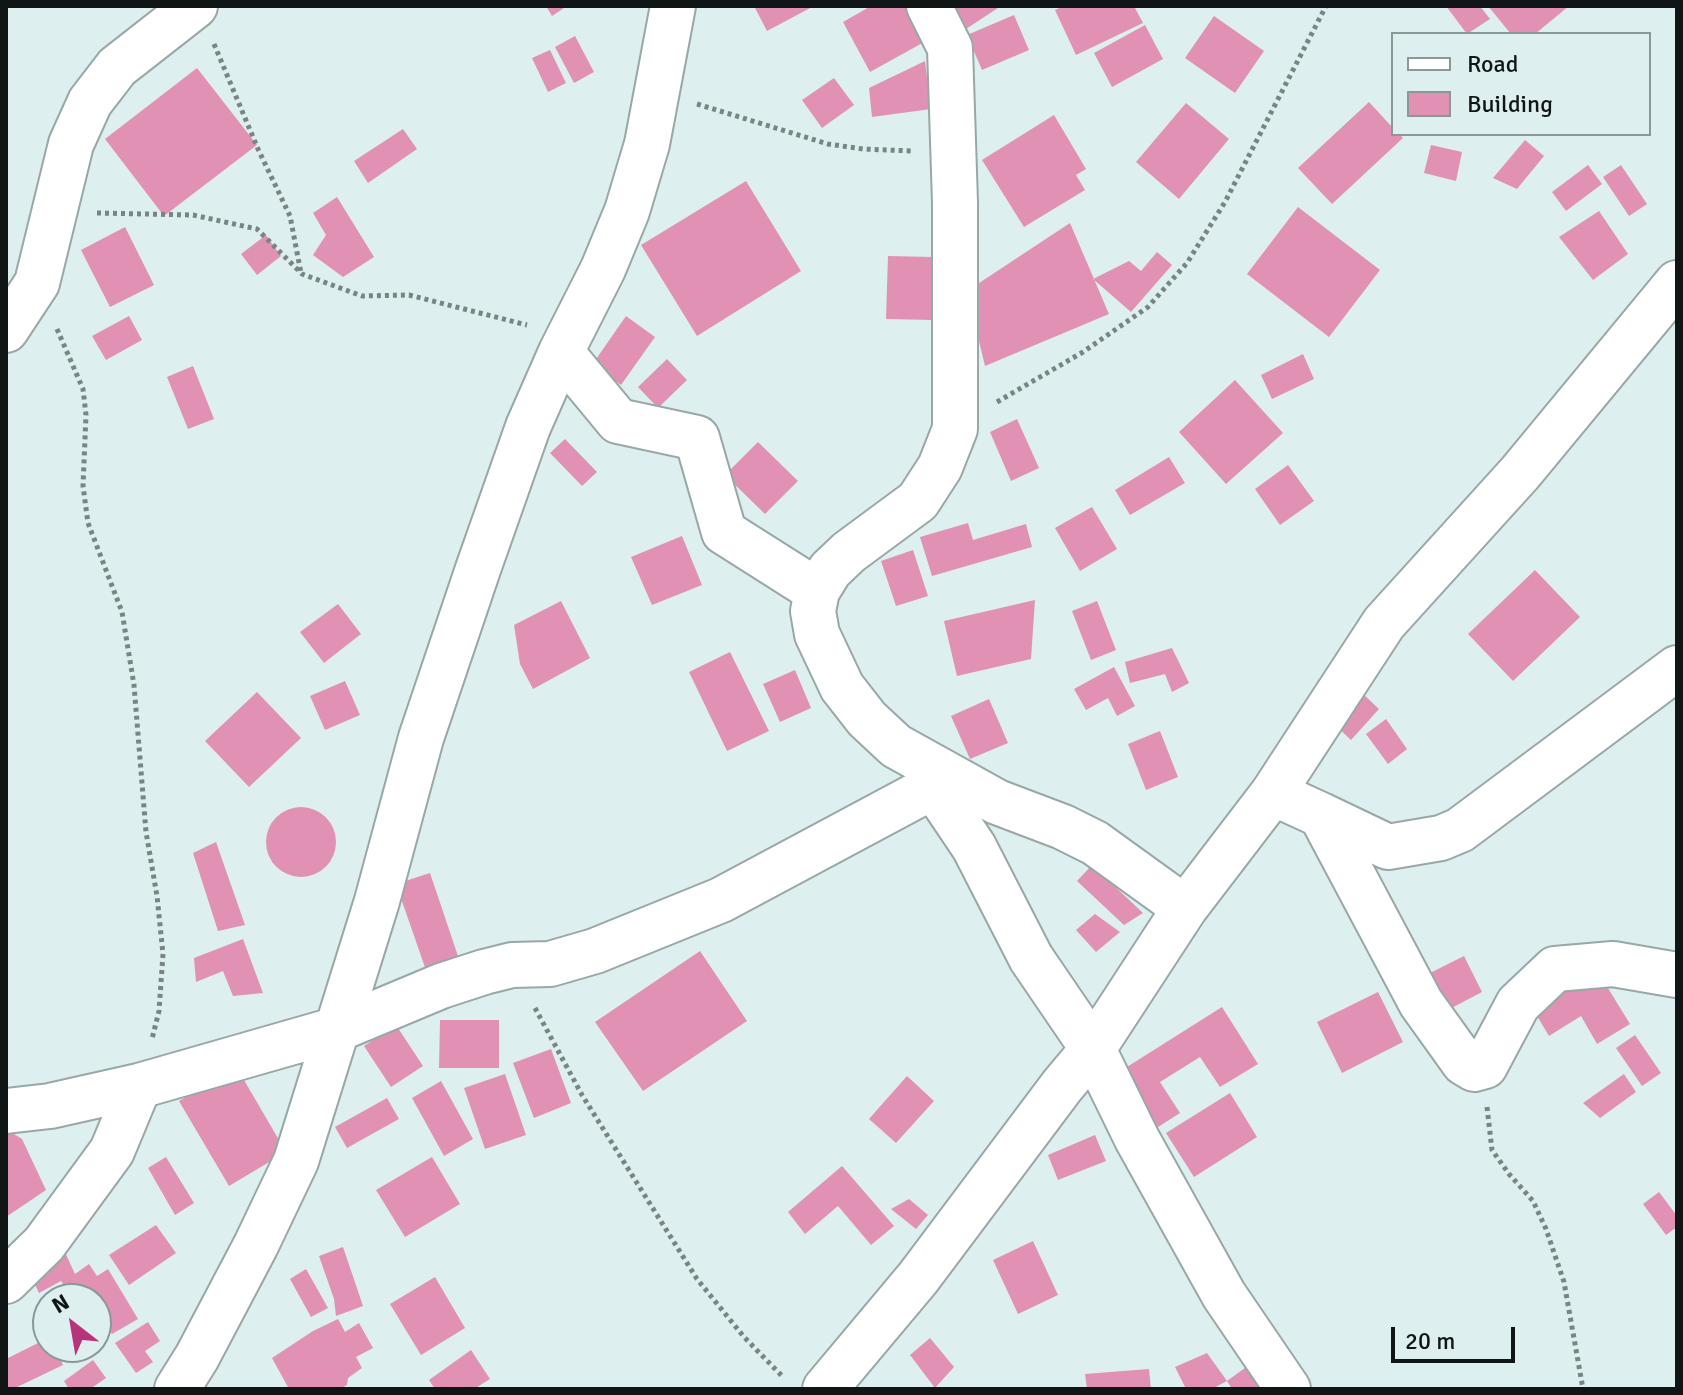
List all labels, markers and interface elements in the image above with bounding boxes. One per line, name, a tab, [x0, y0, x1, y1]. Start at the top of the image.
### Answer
legend	[1391, 32, 1651, 136]
text: Road	[1467, 49, 1518, 79]
text: Building	[1467, 89, 1553, 119]
north arrow	[32, 1283, 112, 1363]
text: N	[47, 1288, 74, 1319]
scale bar	[1395, 1311, 1519, 1361]
text: 20 m	[1405, 1326, 1455, 1356]

